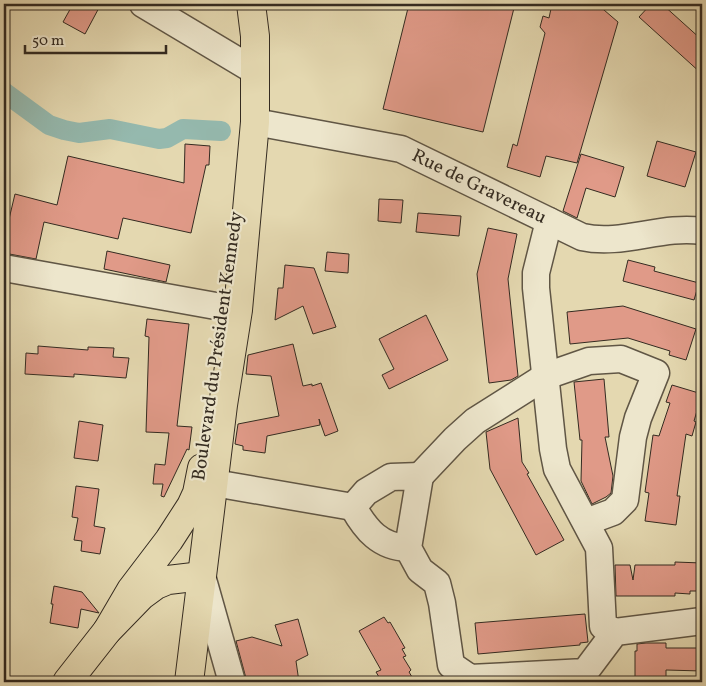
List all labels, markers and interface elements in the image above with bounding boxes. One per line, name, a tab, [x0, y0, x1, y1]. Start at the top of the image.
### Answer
scale bar	[25, 22, 166, 54]
text: 50 m	[32, 31, 64, 52]
street label: Rue de Gravereau	[407, 143, 551, 231]
street label: Boulevard du Président Kennedy	[186, 210, 250, 482]

